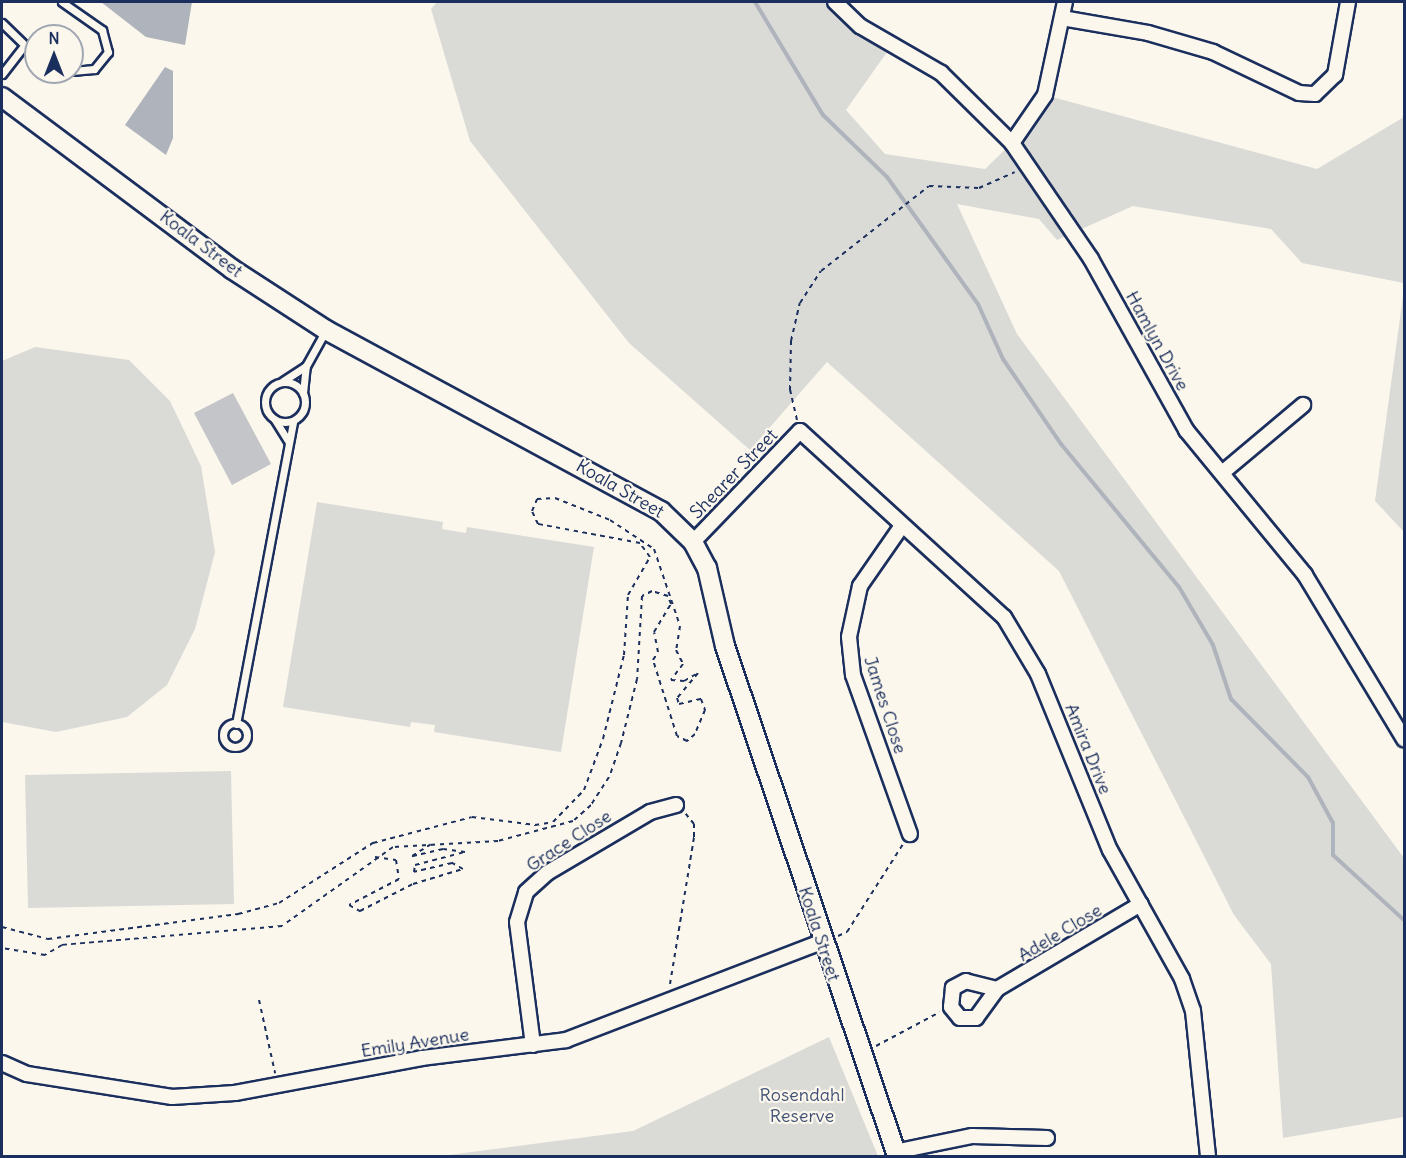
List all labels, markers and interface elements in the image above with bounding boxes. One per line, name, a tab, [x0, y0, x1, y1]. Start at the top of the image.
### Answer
north arrow	[24, 24, 84, 84]
text: N	[48, 28, 60, 48]
street label: Koala Street	[155, 206, 247, 282]
street label: Hamlyn Drive	[1121, 287, 1193, 395]
street label: Shearer Street	[686, 425, 782, 523]
street label: Koala Street	[572, 455, 668, 523]
street label: James Close	[859, 654, 911, 756]
street label: Amira Drive	[1060, 701, 1116, 797]
street label: Grace Close	[522, 806, 616, 876]
street label: Koala Street	[794, 884, 844, 984]
street label: Adele Close	[1014, 900, 1106, 966]
street label: Emily Avenue	[359, 1024, 471, 1062]
park label: Rosendahl Reserve	[759, 1085, 845, 1128]

